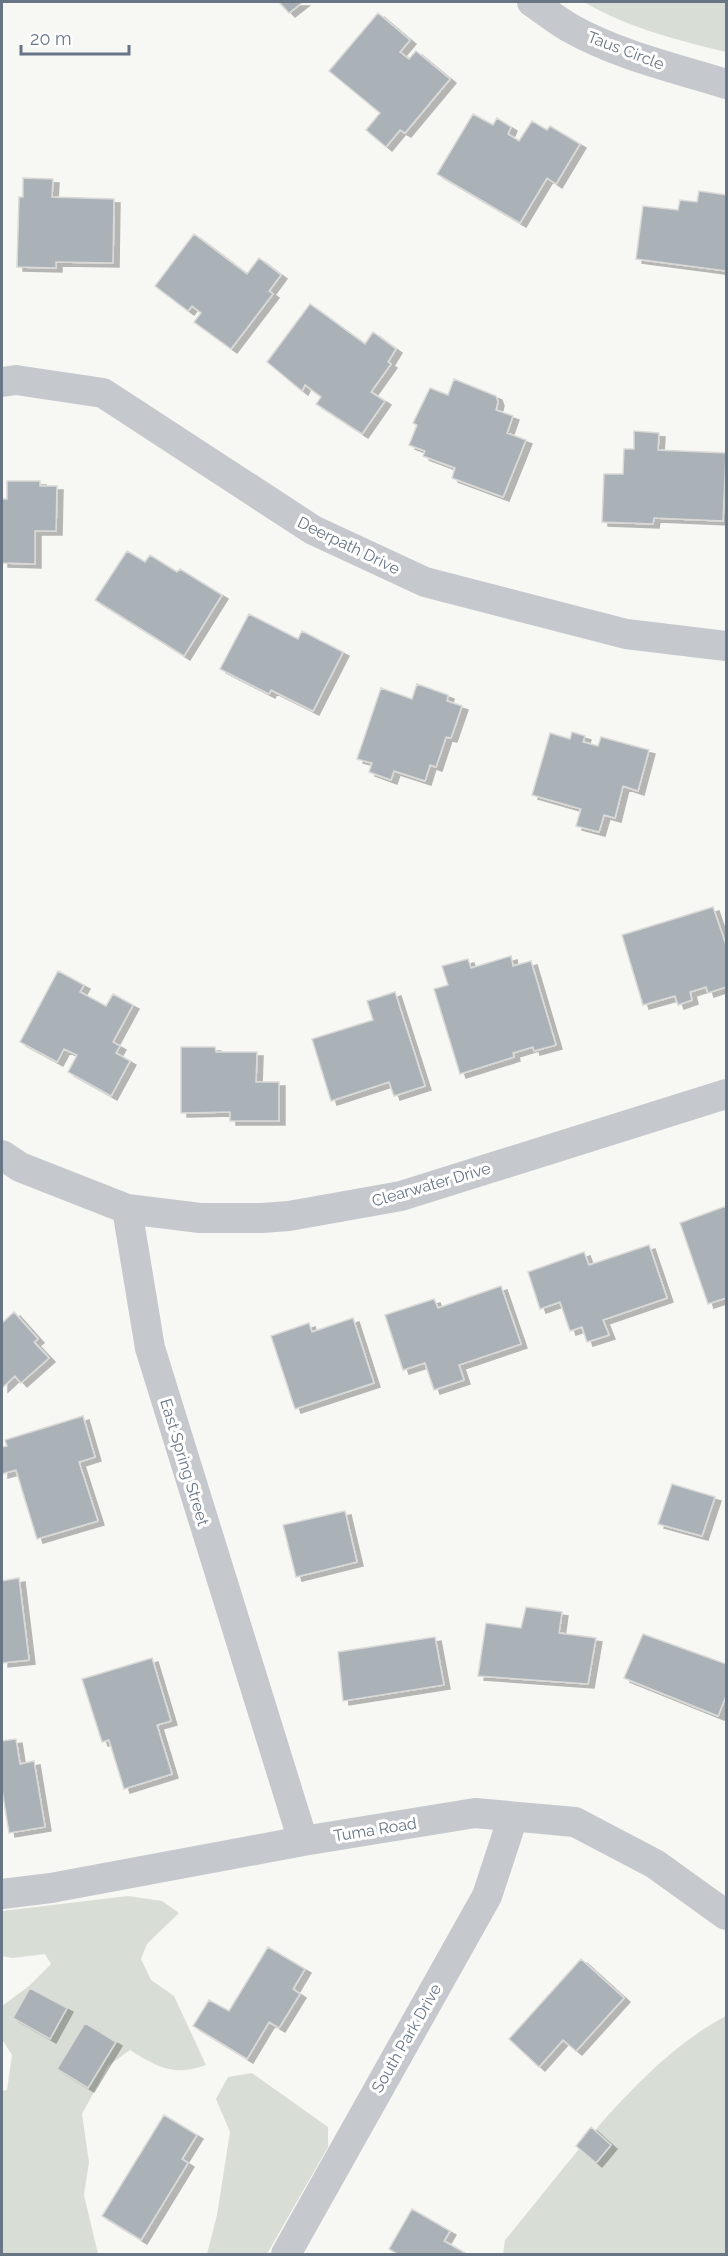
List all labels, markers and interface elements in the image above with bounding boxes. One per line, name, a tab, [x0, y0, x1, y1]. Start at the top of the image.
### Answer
scale bar	[21, 18, 129, 56]
street label: Taus Circle	[585, 27, 667, 74]
text: 20 m	[30, 28, 72, 49]
street label: Deerpath Drive	[295, 513, 403, 578]
street label: Clearwater Drive	[370, 1158, 493, 1211]
street label: East Spring Street	[156, 1396, 213, 1529]
street label: Tuma Road	[332, 1814, 418, 1845]
street label: South Park Drive	[368, 1980, 445, 2096]

